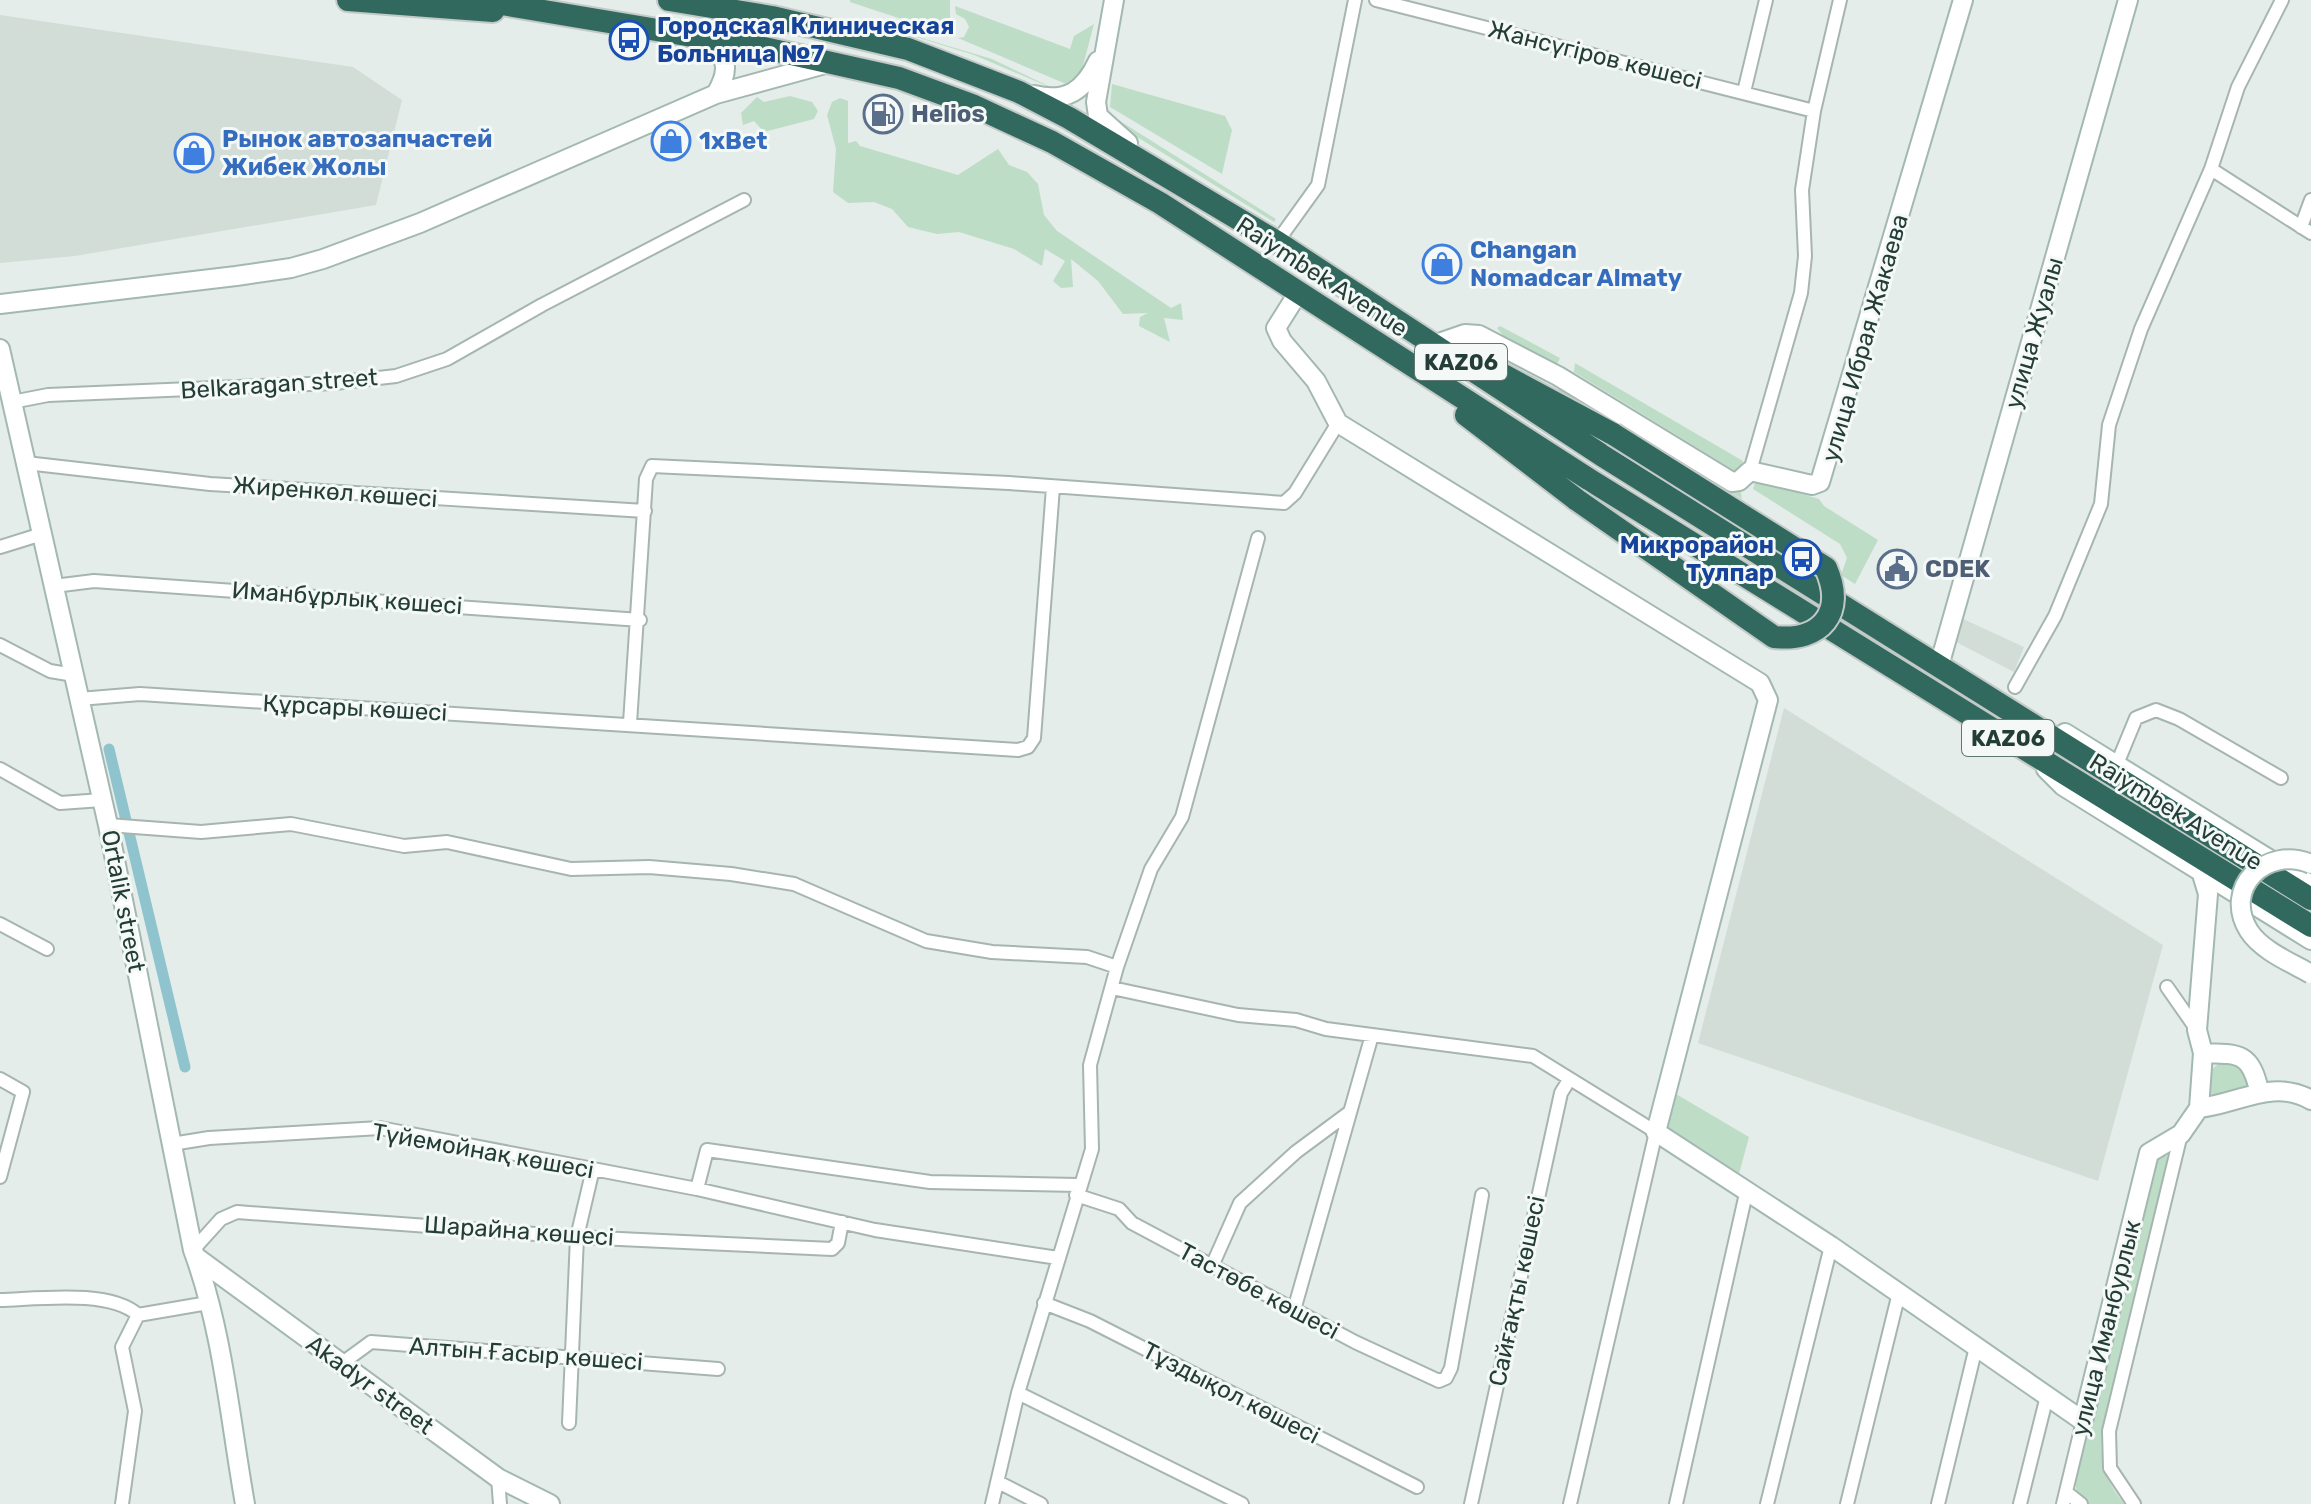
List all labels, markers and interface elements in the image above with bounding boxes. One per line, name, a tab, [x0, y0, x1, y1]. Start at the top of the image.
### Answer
place label: Городская Клиническая Больница №7	[657, 12, 955, 68]
street label: Жансүгіров көшесі	[1485, 15, 1705, 95]
bus stop icon: Городская Клиническая Больница №7	[608, 19, 650, 61]
fuel station icon: Helios	[862, 93, 904, 135]
place label: Helios	[911, 100, 985, 128]
shop icon: 1xBet	[650, 120, 692, 162]
place label: Рынок автозапчастей Жибек Жолы	[222, 125, 492, 181]
place label: 1xBet	[699, 127, 767, 155]
shop icon: Рынок автозапчастей Жибек Жолы	[173, 132, 215, 174]
street label: Raiymbek Avenue	[1231, 211, 1413, 343]
street label: улица Ибрая Жакаева	[1816, 211, 1914, 465]
place label: Changan Nomadcar Almaty	[1470, 236, 1682, 292]
shop icon: Changan Nomadcar Almaty	[1421, 243, 1463, 285]
street label: улица Жуалы	[1999, 254, 2069, 412]
road number: KАZ06	[1415, 344, 1507, 380]
street label: Belkaragan street	[179, 363, 379, 405]
street label: Жиренкөл көшесі	[232, 471, 438, 513]
place label: Микрорайон Тулпар	[1620, 531, 1774, 587]
bus stop icon: Микрорайон Тулпар	[1781, 538, 1823, 580]
public building icon: CDEK	[1876, 548, 1918, 590]
place label: CDEK	[1925, 555, 1990, 583]
street label: Иманбұрлық көшесі	[231, 576, 463, 620]
street label: Құрсары көшесі	[262, 689, 448, 727]
road number: KАZ06	[1962, 720, 2054, 756]
street label: Raiymbek Avenue	[2084, 748, 2268, 876]
street label: Ortalik street	[95, 827, 151, 975]
street label: Түйемойнақ көшесі	[370, 1118, 596, 1184]
street label: Сайғақты көшесі	[1483, 1193, 1551, 1389]
street label: Шарайна көшесі	[423, 1210, 615, 1252]
street label: улица Иманбурлык	[2066, 1217, 2146, 1439]
street label: Тастөбе көшесі	[1174, 1237, 1344, 1345]
street label: Akadyr street	[301, 1330, 439, 1440]
street label: Алтын Ғасыр көшесі	[408, 1332, 644, 1376]
street label: Тұздықол көшесі	[1138, 1336, 1324, 1450]

